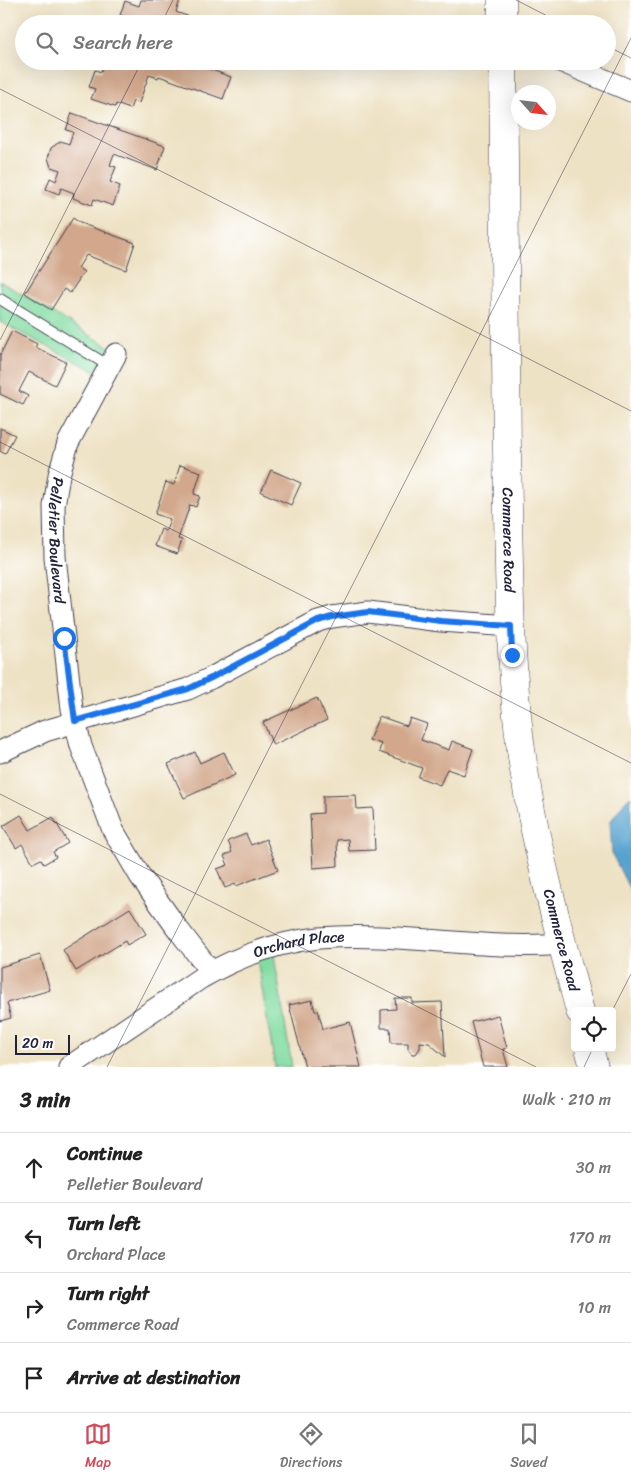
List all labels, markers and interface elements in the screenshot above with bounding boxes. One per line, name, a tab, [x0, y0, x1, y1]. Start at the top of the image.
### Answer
search box	[15, 15, 616, 70]
text: Search here	[73, 26, 173, 59]
icon: search	[33, 29, 61, 57]
north arrow	[511, 85, 556, 130]
street label: Pelletier Boulevard	[41, 475, 73, 606]
street label: Commerce Road	[495, 487, 523, 594]
route start	[53, 627, 76, 650]
route end	[501, 644, 524, 667]
street label: Commerce Road	[536, 886, 588, 995]
street label: Orchard Place	[250, 924, 345, 965]
map controls	[571, 1007, 616, 1052]
button: locate	[571, 1007, 616, 1052]
text: 20 m	[22, 1031, 53, 1056]
scale bar	[15, 1032, 70, 1055]
text: 3 min	[20, 1081, 70, 1119]
text: Walk · 210 m	[522, 1085, 611, 1114]
text: Continue	[67, 1137, 143, 1170]
text: 30 m	[576, 1153, 611, 1182]
icon: ahead	[20, 1154, 48, 1182]
text: Pelletier Boulevard	[67, 1170, 202, 1199]
text: Turn left	[67, 1207, 140, 1240]
text: 170 m	[568, 1223, 611, 1252]
icon: left	[20, 1224, 48, 1252]
text: Orchard Place	[67, 1240, 165, 1269]
text: Turn right	[67, 1277, 149, 1310]
text: 10 m	[578, 1293, 611, 1322]
icon: right	[20, 1294, 48, 1322]
text: Commerce Road	[67, 1310, 179, 1339]
text: Arrive at destination	[67, 1361, 240, 1394]
icon: arrive	[20, 1364, 48, 1392]
tab: Map	[84, 1420, 112, 1475]
tab: Directions	[280, 1420, 342, 1475]
tab: Saved	[510, 1420, 547, 1475]

